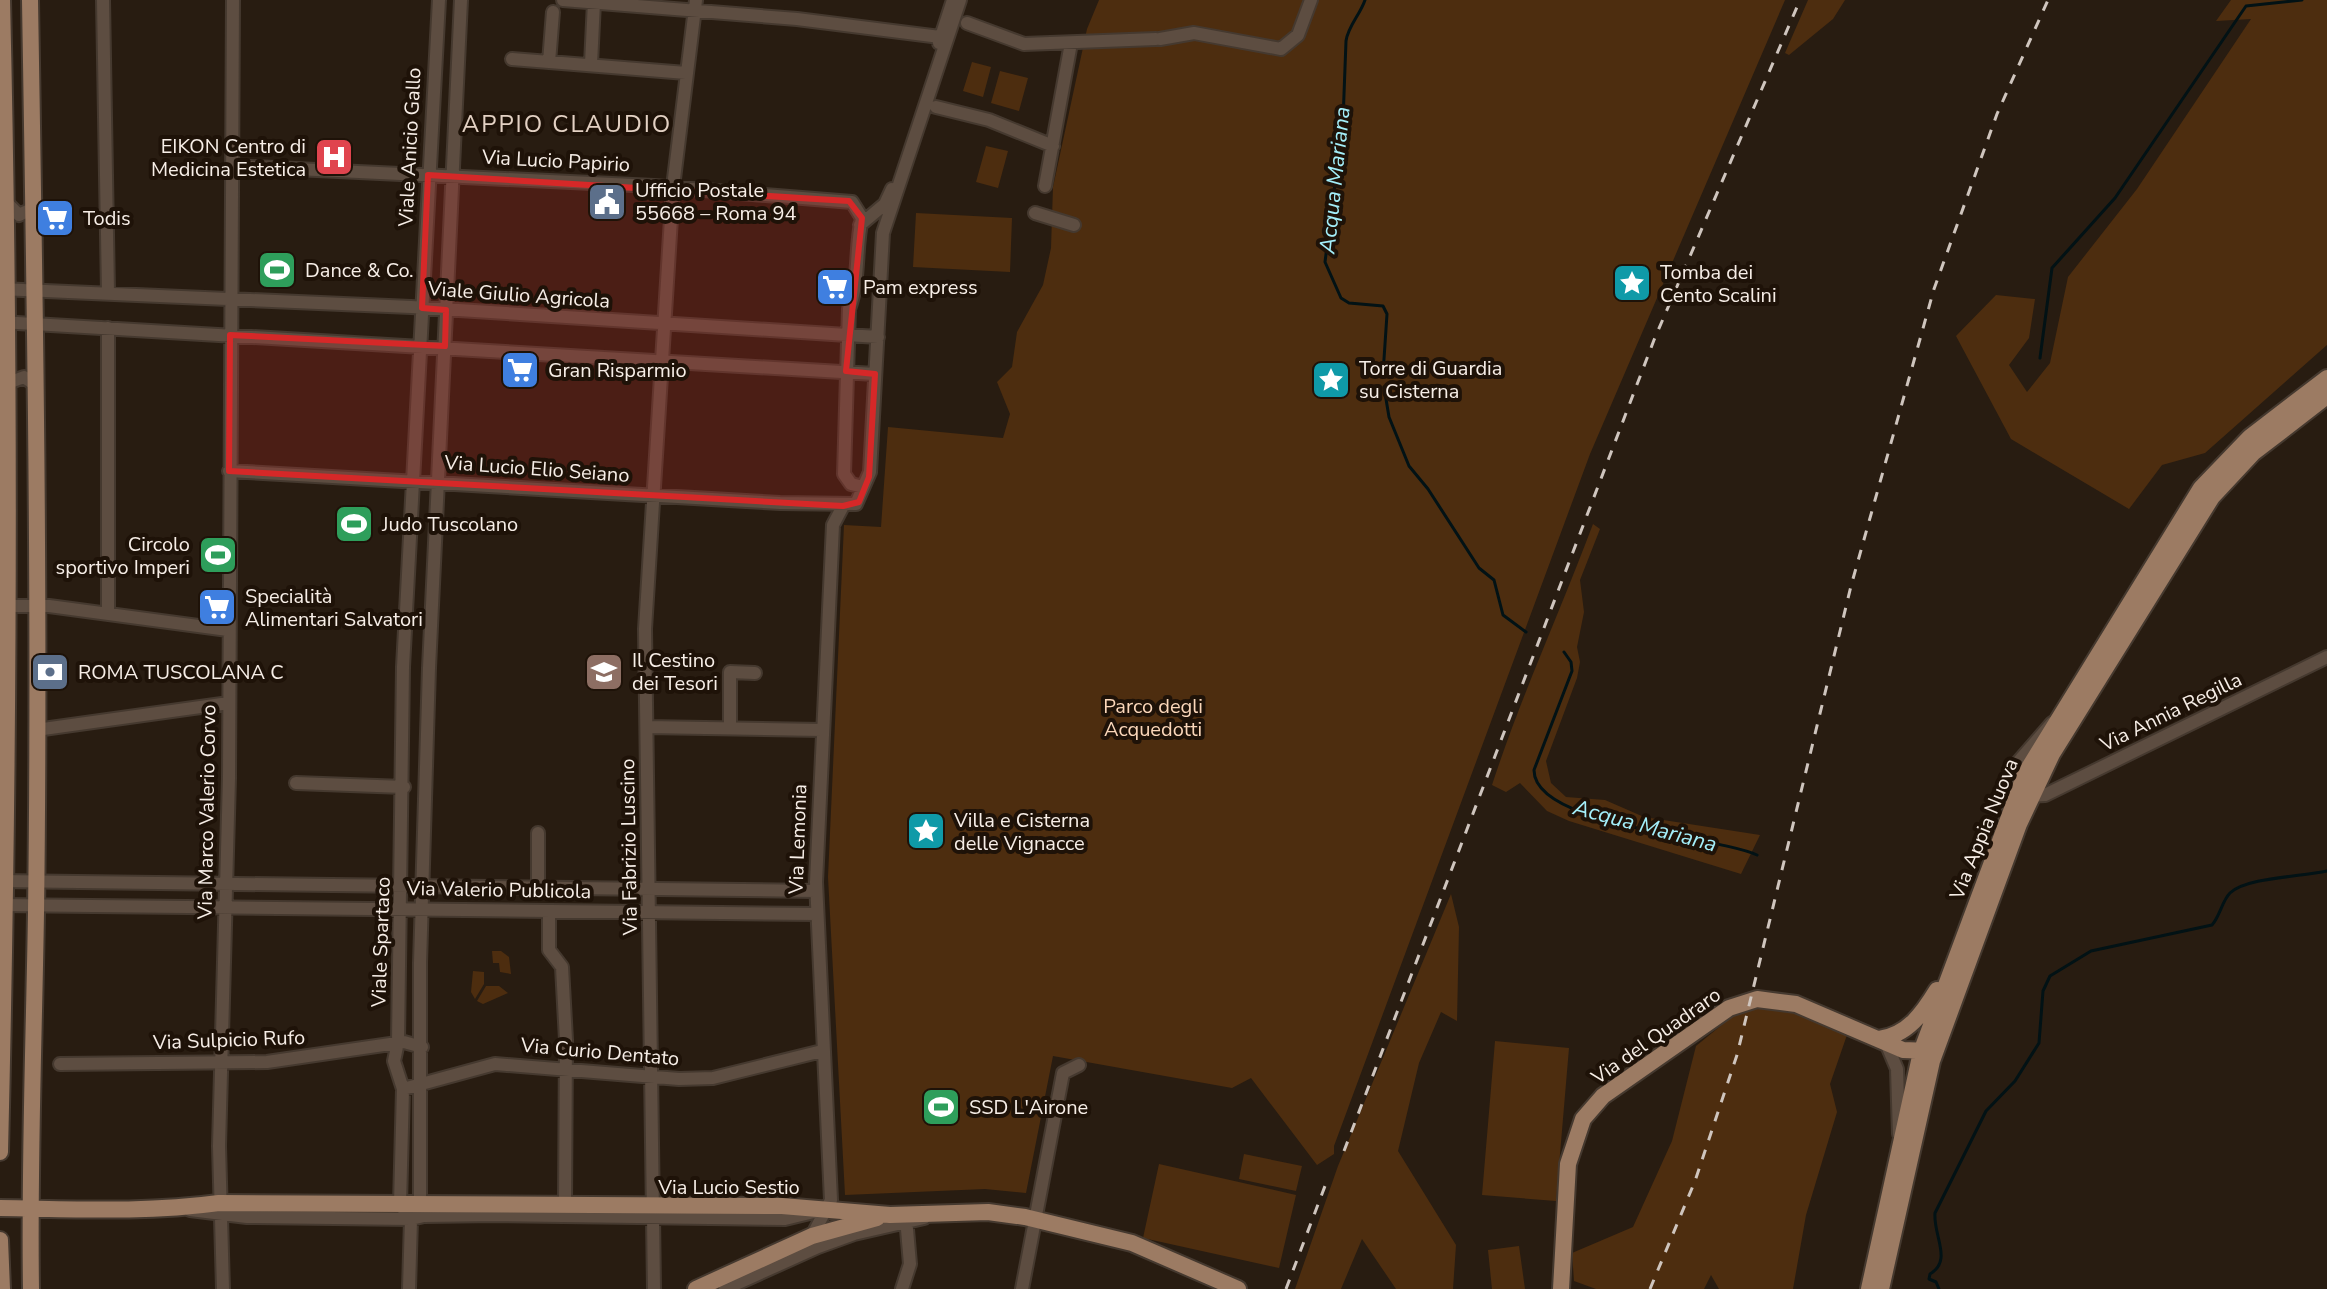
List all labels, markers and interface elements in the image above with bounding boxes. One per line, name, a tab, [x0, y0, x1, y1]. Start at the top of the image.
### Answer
street label: Viale Anicio Gallo	[392, 67, 428, 228]
water label: Acqua Mariana	[1312, 105, 1358, 256]
district label: APPIO CLAUDIO	[462, 108, 672, 140]
place label: EIKON Centro di Medicina Estetica	[151, 133, 306, 183]
hospital icon: EIKON Centro di Medicina Estetica	[313, 136, 355, 178]
street label: Via Lucio Papirio	[480, 144, 631, 178]
place label: Ufficio Postale 55668 – Roma 94	[635, 177, 796, 227]
public building icon: Ufficio Postale 55668 – Roma 94	[586, 181, 628, 223]
supermarket icon: Todis	[34, 197, 76, 239]
place label: Todis	[83, 205, 131, 232]
sports icon: Dance & Co.	[256, 249, 298, 291]
place label: Dance & Co.	[305, 257, 414, 284]
place label: Tomba dei Cento Scalini	[1660, 259, 1777, 309]
place icon: Tomba dei Cento Scalini	[1611, 262, 1653, 304]
supermarket icon: Pam express	[814, 266, 856, 308]
place label: Pam express	[863, 274, 978, 301]
street label: Viale Giulio Agricola	[426, 275, 611, 315]
supermarket icon: Gran Risparmio	[499, 349, 541, 391]
place label: Torre di Guardia su Cisterna	[1359, 355, 1502, 405]
place label: Gran Risparmio	[548, 357, 687, 384]
place icon: Torre di Guardia su Cisterna	[1310, 359, 1352, 401]
street label: Via Lucio Elio Seiano	[443, 449, 630, 489]
sports icon: Judo Tuscolano	[333, 503, 375, 545]
place label: Judo Tuscolano	[381, 511, 518, 538]
place label: Circolo sportivo Imperi	[56, 531, 190, 581]
sports icon: Circolo sportivo Imperi	[197, 534, 239, 576]
place label: Specialità Alimentari Salvatori	[245, 583, 423, 633]
supermarket icon: Specialità Alimentari Salvatori	[196, 586, 238, 628]
place label: Il Cestino dei Tesori	[632, 647, 718, 697]
bank icon: ROMA TUSCOLANA C	[29, 651, 71, 693]
school or university icon: Il Cestino dei Tesori	[583, 651, 625, 693]
place label: ROMA TUSCOLANA C	[78, 659, 284, 686]
street label: Via Annia Regilla	[2095, 666, 2246, 758]
park label: Parco degli Acquedotti	[1103, 693, 1203, 743]
street label: Via Marco Valerio Corvo	[192, 704, 222, 921]
street label: Via Appia Nuova	[1943, 754, 2025, 905]
street label: Via Fabrizio Luscino	[614, 758, 644, 937]
street label: Via Lemonia	[783, 783, 813, 896]
water label: Acqua Mariana	[1569, 792, 1720, 860]
place label: Villa e Cisterna delle Vignacce	[953, 807, 1090, 857]
place icon: Villa e Cisterna delle Vignacce	[905, 810, 947, 852]
street label: Via Valerio Publicola	[405, 875, 592, 905]
street label: Viale Spartaco	[365, 876, 397, 1009]
street label: Via del Quadraro	[1585, 981, 1726, 1091]
street label: Via Sulpicio Rufo	[151, 1024, 306, 1056]
street label: Via Curio Dentato	[519, 1032, 680, 1072]
sports icon: SSD L'Airone	[920, 1086, 962, 1128]
place label: SSD L'Airone	[969, 1094, 1088, 1121]
street label: Via Lucio Sestio	[657, 1174, 800, 1201]

